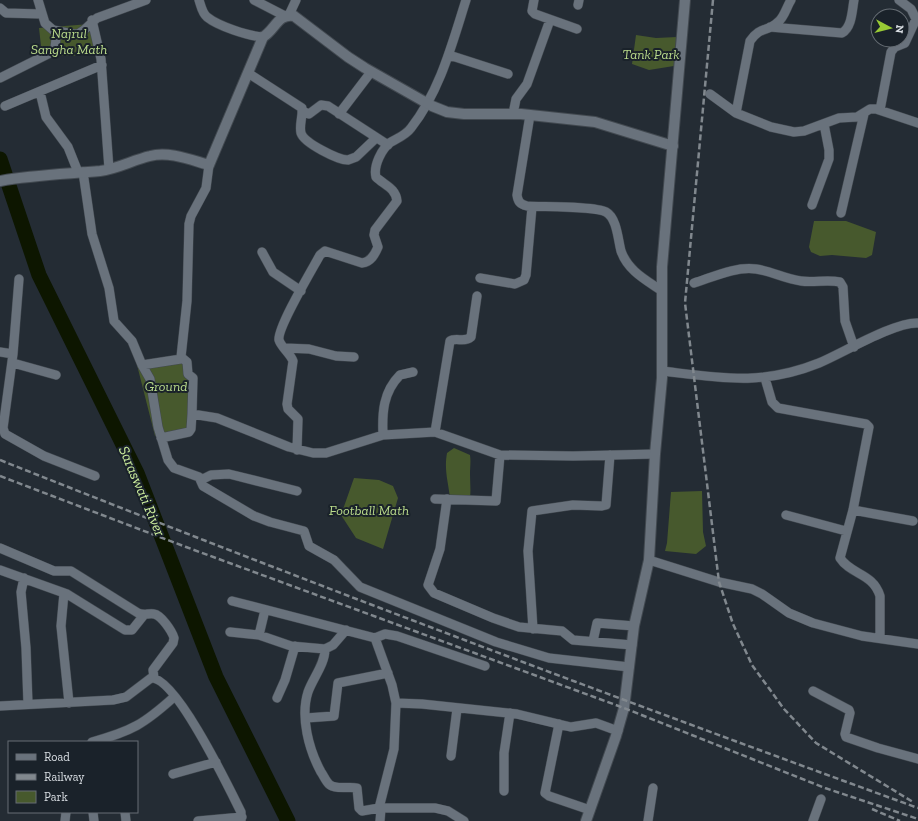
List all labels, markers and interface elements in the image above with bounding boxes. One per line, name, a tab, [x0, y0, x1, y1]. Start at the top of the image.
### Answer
north arrow	[870, 8, 910, 48]
text: N	[892, 24, 906, 35]
park label: Najrul Sangha Math	[31, 25, 107, 58]
park label: Tank Park	[623, 46, 680, 63]
park label: Ground	[145, 378, 187, 395]
water label: Saraswati River	[115, 443, 169, 540]
park label: Football Math	[329, 502, 409, 519]
legend	[8, 741, 138, 813]
text: Road	[44, 750, 70, 764]
text: Railway	[44, 770, 85, 784]
text: Park	[44, 790, 69, 804]

